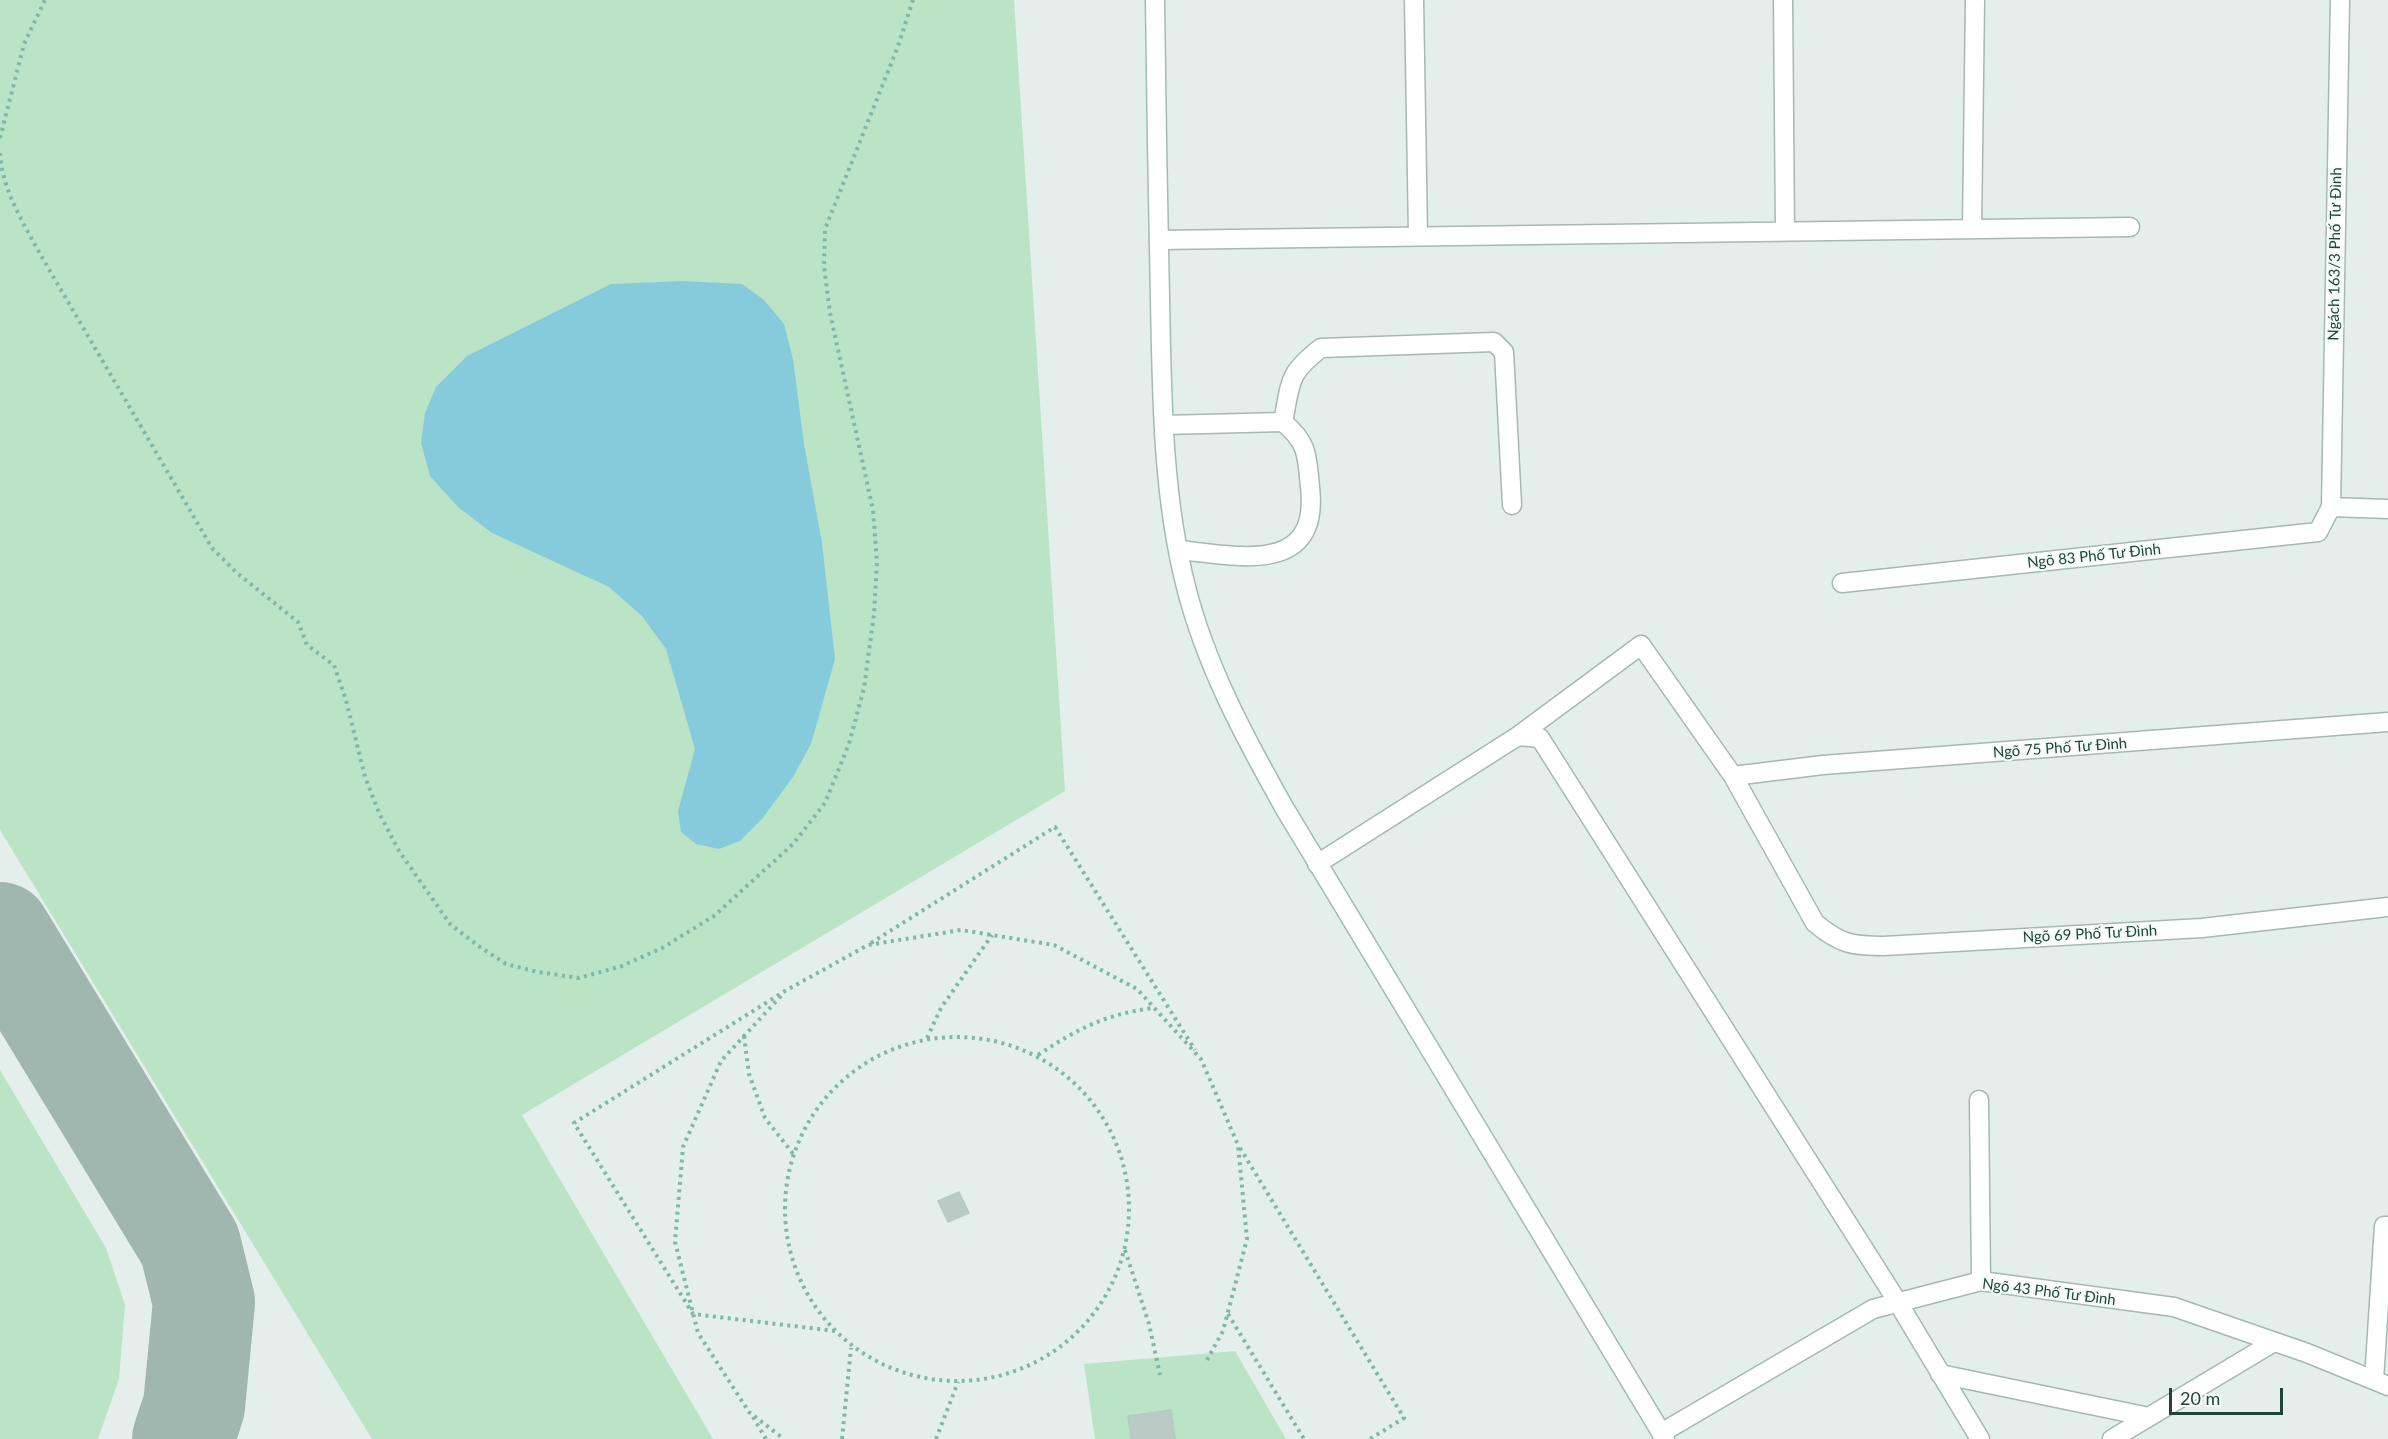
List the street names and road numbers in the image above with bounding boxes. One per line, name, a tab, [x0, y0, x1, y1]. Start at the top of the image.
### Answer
street label: Ngách 163/3 Phố Tư Đình	[2324, 167, 2346, 341]
street label: Ngõ 83 Phố Tư Đình	[2026, 540, 2162, 572]
street label: Ngõ 75 Phố Tư Đình	[1992, 734, 2128, 762]
street label: Ngõ 69 Phố Tư Đình	[2022, 921, 2158, 947]
street label: Ngõ 43 Phố Tư Đình	[1981, 1275, 2117, 1309]

